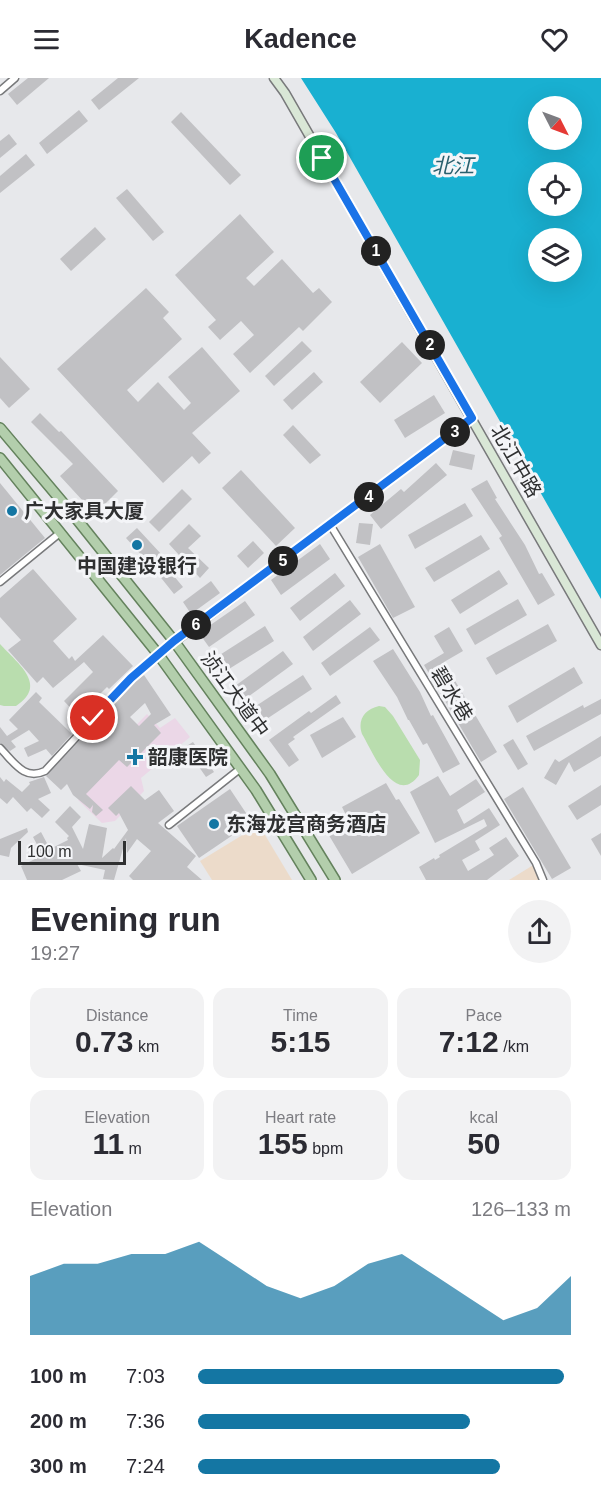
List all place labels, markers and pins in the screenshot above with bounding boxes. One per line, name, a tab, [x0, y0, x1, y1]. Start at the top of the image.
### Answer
pin	[296, 132, 347, 183]
pin: 1	[361, 236, 391, 266]
pin: 2	[415, 330, 445, 360]
pin: 3	[440, 417, 470, 447]
pin: 4	[354, 482, 384, 512]
place label: 广大家具大厦	[24, 500, 144, 522]
marker: 广大家具大厦	[5, 504, 19, 518]
marker: 中国建设银行	[130, 538, 144, 552]
pin: 5	[268, 546, 298, 576]
place label: 中国建设银行	[77, 555, 197, 577]
pin: 6	[181, 610, 211, 640]
pin	[67, 692, 118, 743]
place label: 韶康医院	[148, 746, 228, 768]
marker: 韶康医院	[126, 748, 144, 766]
place label: 东海龙宫商务酒店	[226, 813, 386, 835]
marker: 东海龙宫商务酒店	[207, 817, 221, 831]

